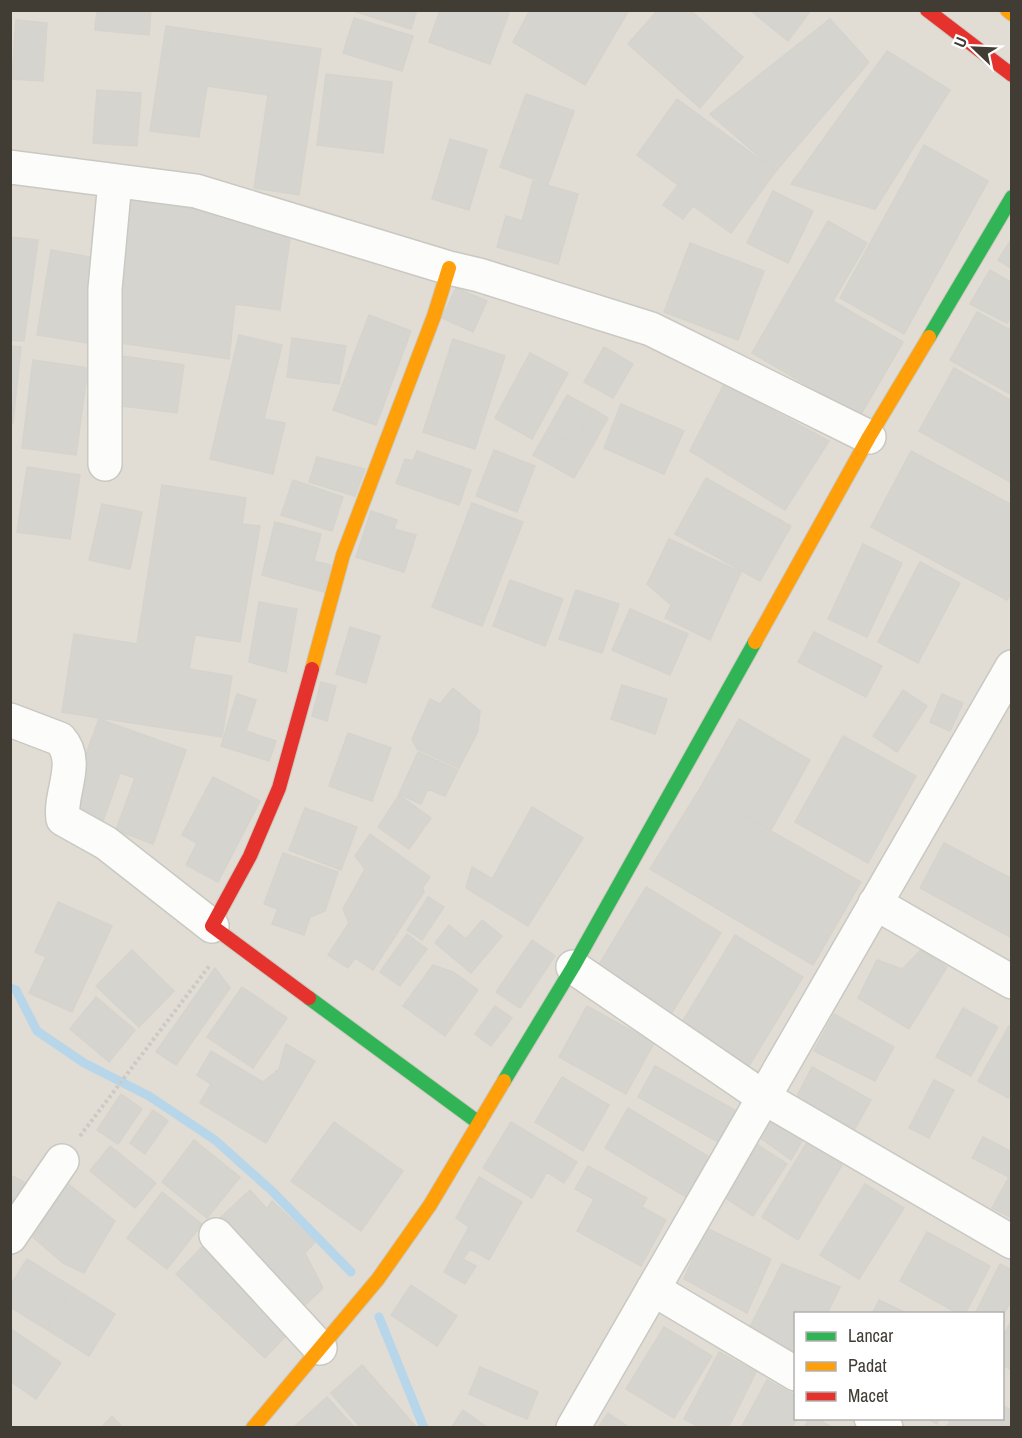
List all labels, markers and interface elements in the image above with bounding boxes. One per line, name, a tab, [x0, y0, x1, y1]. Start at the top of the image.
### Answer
north arrow	[944, 18, 1004, 78]
text: U	[948, 33, 972, 51]
legend	[794, 1312, 1004, 1420]
text: Lancar	[848, 1323, 893, 1348]
text: Padat	[848, 1353, 887, 1378]
text: Macet	[848, 1383, 888, 1408]

